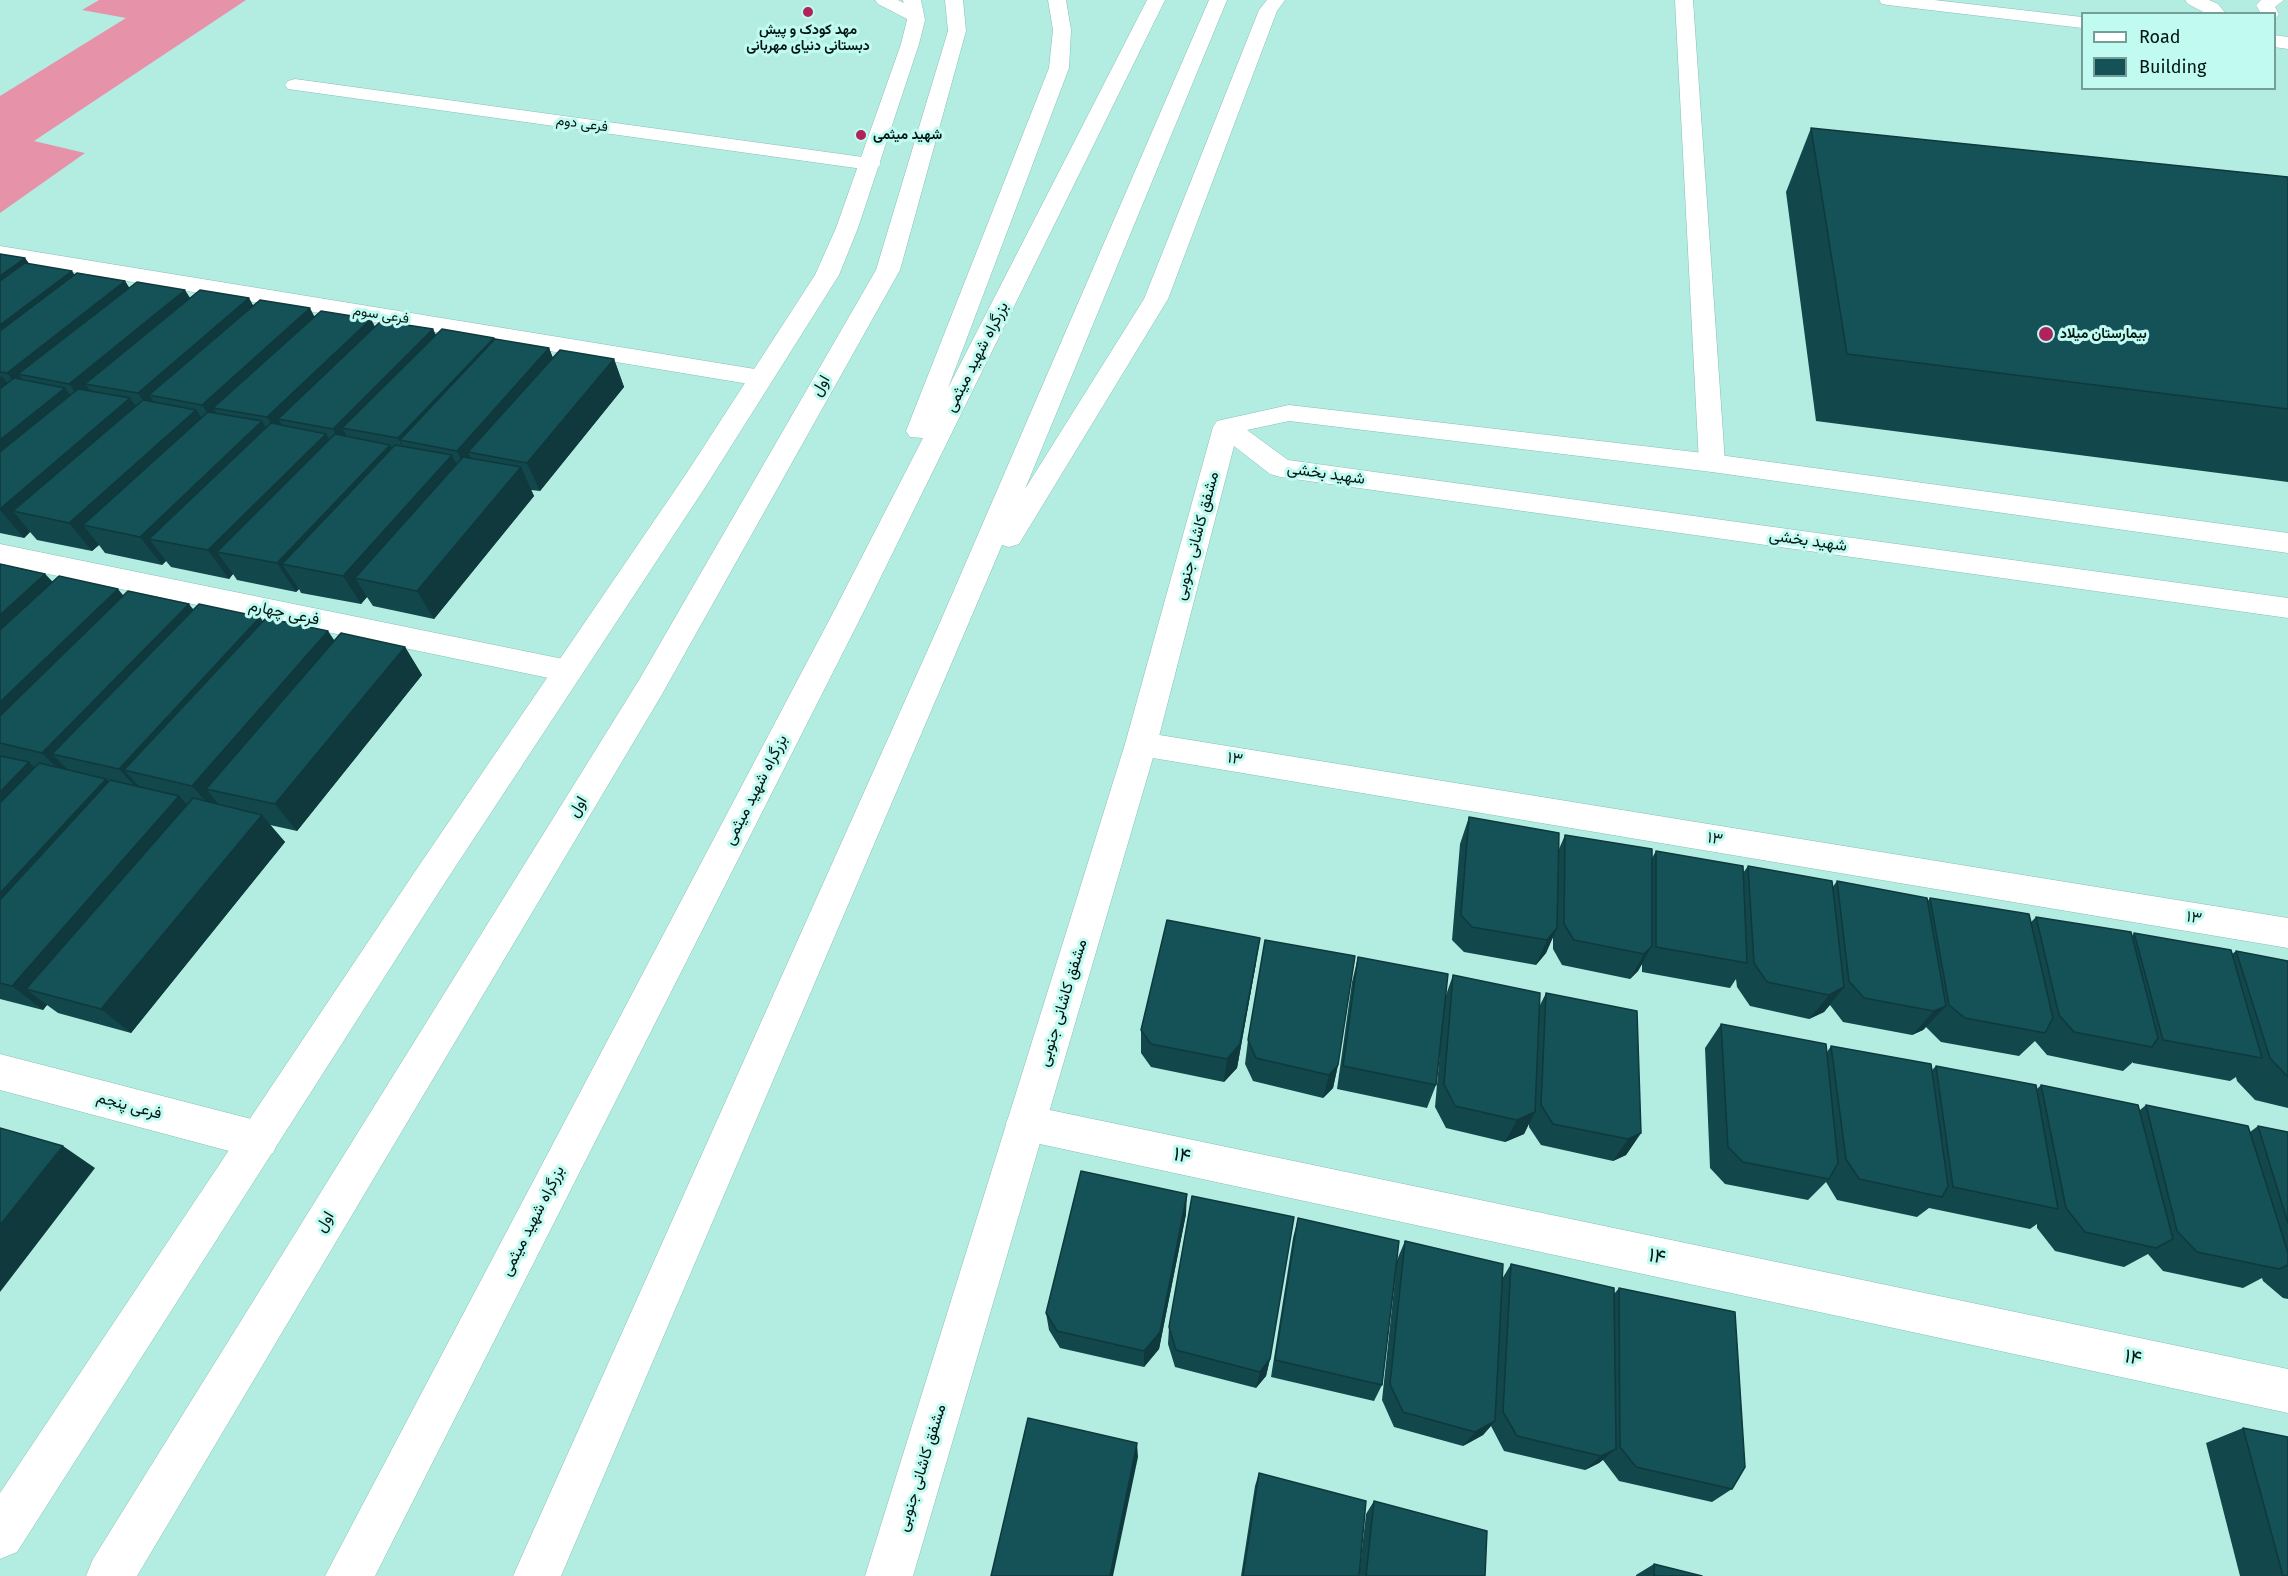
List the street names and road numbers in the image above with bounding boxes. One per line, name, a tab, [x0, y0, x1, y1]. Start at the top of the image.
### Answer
street label: فرعی دوم	[555, 112, 609, 136]
street label: بزرگراه شهید میثمی	[941, 299, 1013, 415]
street label: فرعی سوم	[352, 302, 410, 328]
street label: اول	[807, 372, 835, 400]
street label: شهید بخشی	[1286, 459, 1366, 489]
street label: مشفق کاشانی جنوبی	[1171, 470, 1223, 602]
street label: شهید بخشی	[1768, 526, 1848, 556]
street label: فرعی چهارم	[247, 596, 321, 630]
street label: بزرگراه شهید میثمی	[720, 732, 792, 848]
street label: ۱۳	[1226, 748, 1244, 770]
street label: اول	[564, 793, 592, 821]
street label: ۱۳	[1706, 828, 1724, 850]
street label: ۱۳	[2185, 907, 2203, 929]
street label: مشفق کاشانی جنوبی	[1034, 937, 1092, 1069]
street label: فرعی پنجم	[94, 1088, 164, 1124]
street label: ۱۴	[1171, 1142, 1193, 1170]
street label: بزرگراه شهید میثمی	[497, 1163, 569, 1279]
street label: اول	[311, 1208, 339, 1236]
street label: ۱۴	[1646, 1243, 1668, 1271]
street label: ۱۴	[2122, 1344, 2144, 1372]
street label: مشفق کاشانی جنوبی	[893, 1402, 951, 1534]

